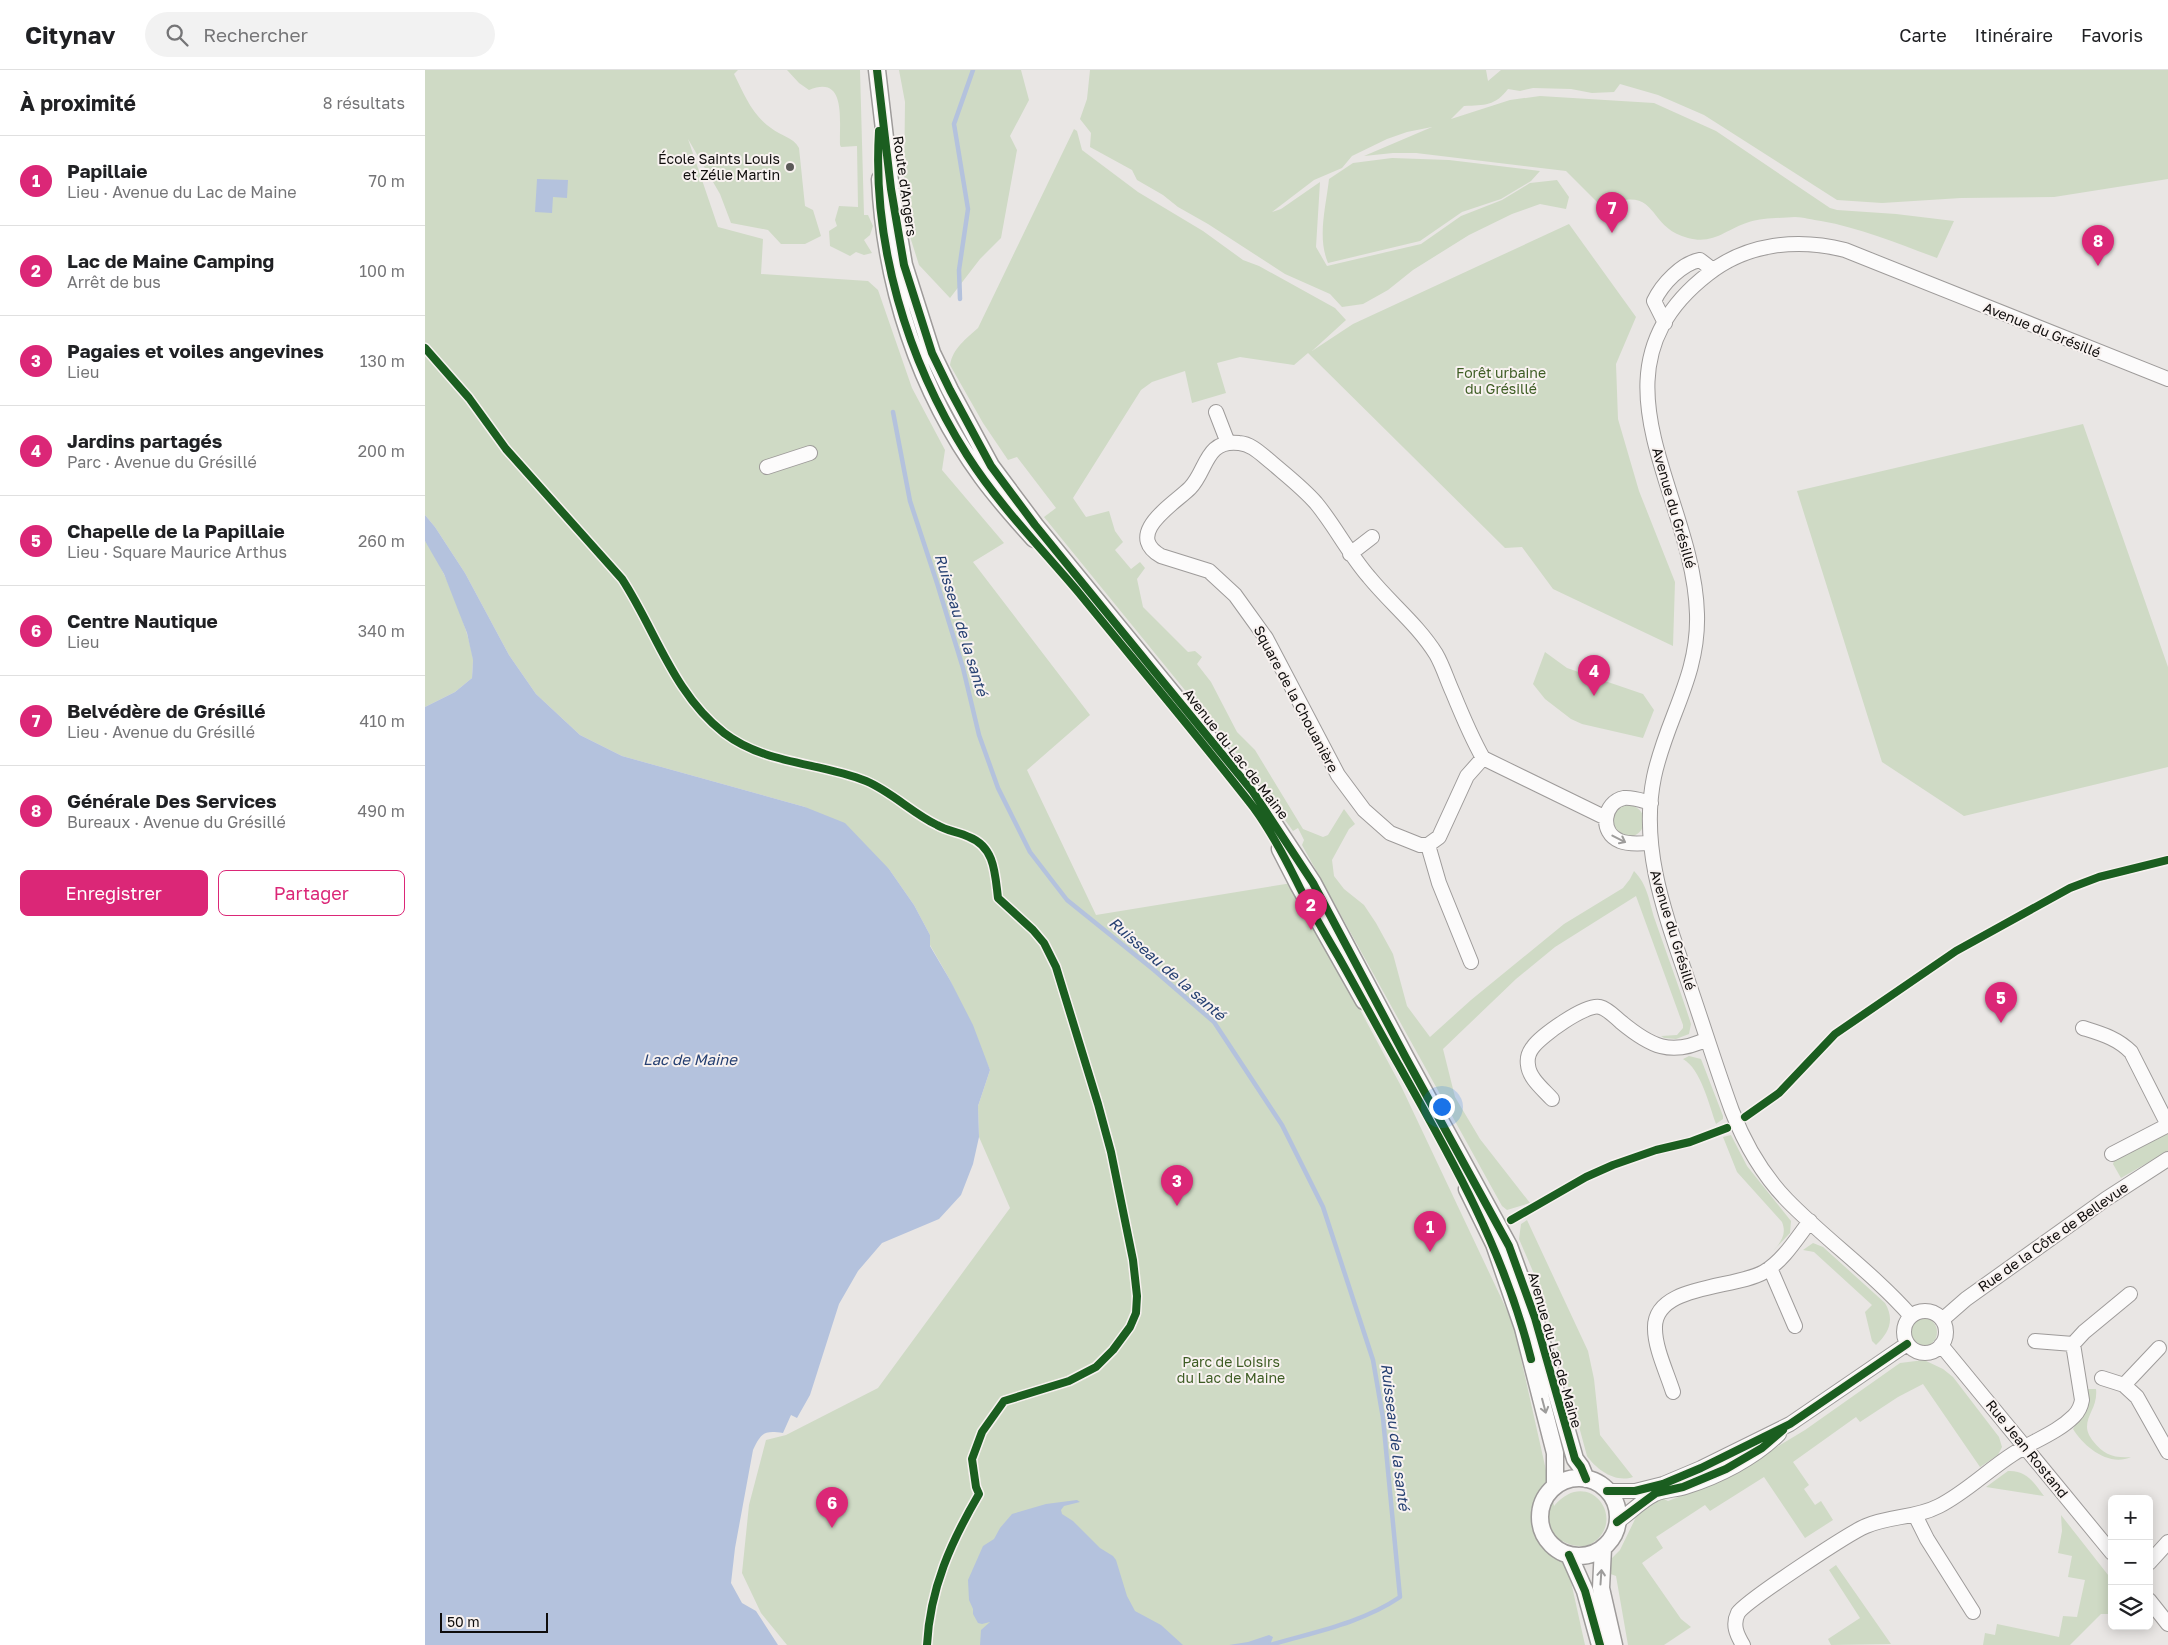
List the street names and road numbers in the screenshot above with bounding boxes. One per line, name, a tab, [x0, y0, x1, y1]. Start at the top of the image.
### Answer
street label: Route d'Angers	[890, 134, 921, 237]
street label: Avenue du Grésillé	[1981, 298, 2103, 361]
street label: Avenue du Grésillé	[1649, 445, 1700, 570]
street label: Square de la Chouanière	[1250, 622, 1342, 775]
street label: Avenue du Lac de Maine	[1180, 685, 1293, 822]
street label: Avenue du Grésillé	[1647, 868, 1700, 992]
street label: Rue de la Côte de Bellevue	[1974, 1178, 2131, 1295]
street label: Avenue du Lac de Maine	[1525, 1270, 1586, 1430]
street label: Rue Jean Rostand	[1983, 1396, 2072, 1501]

